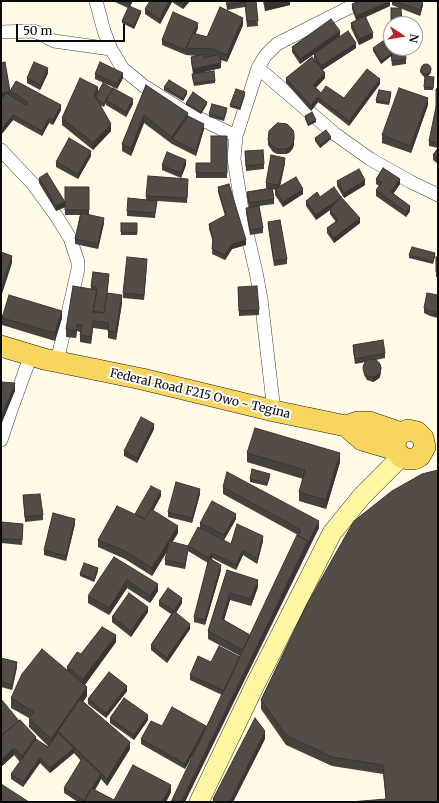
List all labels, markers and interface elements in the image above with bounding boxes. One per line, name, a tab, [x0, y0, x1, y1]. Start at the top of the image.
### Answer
scale bar	[18, 16, 127, 42]
north arrow	[383, 16, 423, 56]
text: 50 m	[23, 23, 52, 38]
text: N	[406, 33, 422, 44]
street label: Federal Road F215 Owo - Tegina	[108, 366, 292, 422]

